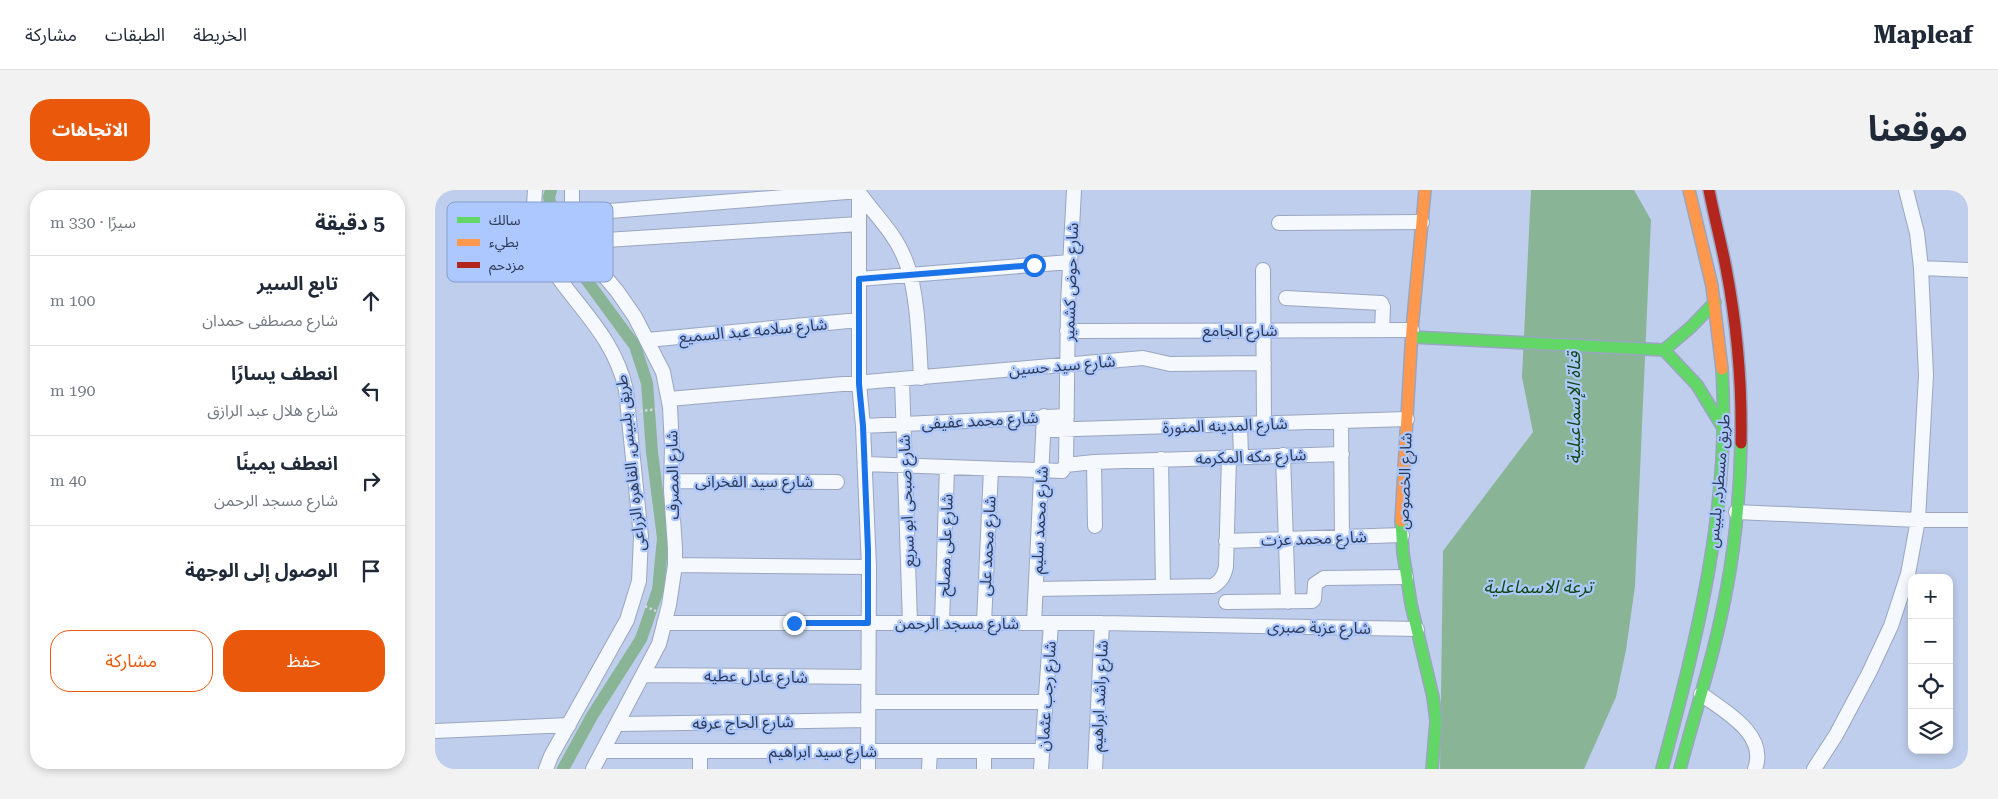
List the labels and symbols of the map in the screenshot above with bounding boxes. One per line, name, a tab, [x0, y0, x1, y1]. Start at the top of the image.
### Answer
legend	[447, 202, 613, 282]
text: سالك	[489, 212, 521, 228]
street label: شارع حوض كشمير	[1059, 222, 1085, 343]
text: بطيء	[489, 234, 519, 253]
route start	[1023, 254, 1046, 277]
text: مزدحم	[489, 257, 524, 276]
street label: شارع سلامه عبد السميع	[678, 315, 828, 349]
street label: شارع الجامع	[1203, 321, 1277, 343]
water label: قناة الإسماعيلية	[1563, 350, 1586, 464]
street label: شارع سيد حسين	[1008, 351, 1116, 383]
street label: طريق بلبيس, القاهره الزراعى	[612, 374, 650, 552]
street label: شارع محمد عفيفى	[921, 408, 1039, 436]
street label: طريق مسطرد, بلبيس	[1703, 413, 1735, 549]
street label: شارع المدينه المنورة	[1162, 414, 1288, 440]
street label: شارع المصرف	[662, 430, 686, 520]
street label: شارع الخصوص	[1393, 432, 1419, 530]
street label: شارع صبحى ابو سريع	[895, 434, 921, 568]
street label: شارع مكه المكرمه	[1195, 445, 1307, 471]
street label: شارع محمد سليم	[1027, 466, 1055, 575]
street label: شارع سيد الفخرانى	[695, 472, 813, 494]
street label: شارع على مصلح	[934, 493, 960, 597]
street label: شارع محمد على	[975, 495, 1003, 597]
street label: شارع محمد عزت	[1261, 527, 1367, 553]
water label: ترعة الاسماعلية	[1484, 576, 1595, 598]
route end	[783, 612, 806, 635]
street label: شارع مسجد الرحمن	[895, 614, 1019, 636]
street label: شارع عزبة صبرى	[1267, 617, 1371, 641]
street label: شارع رجب عثمان	[1033, 640, 1063, 752]
street label: شارع راشد ابراهيم	[1087, 640, 1115, 752]
street label: شارع عادل عطيه	[704, 666, 808, 690]
street label: شارع الحاج عرفه	[692, 712, 794, 736]
street label: شارع سيد ابراهيم	[769, 742, 877, 764]

